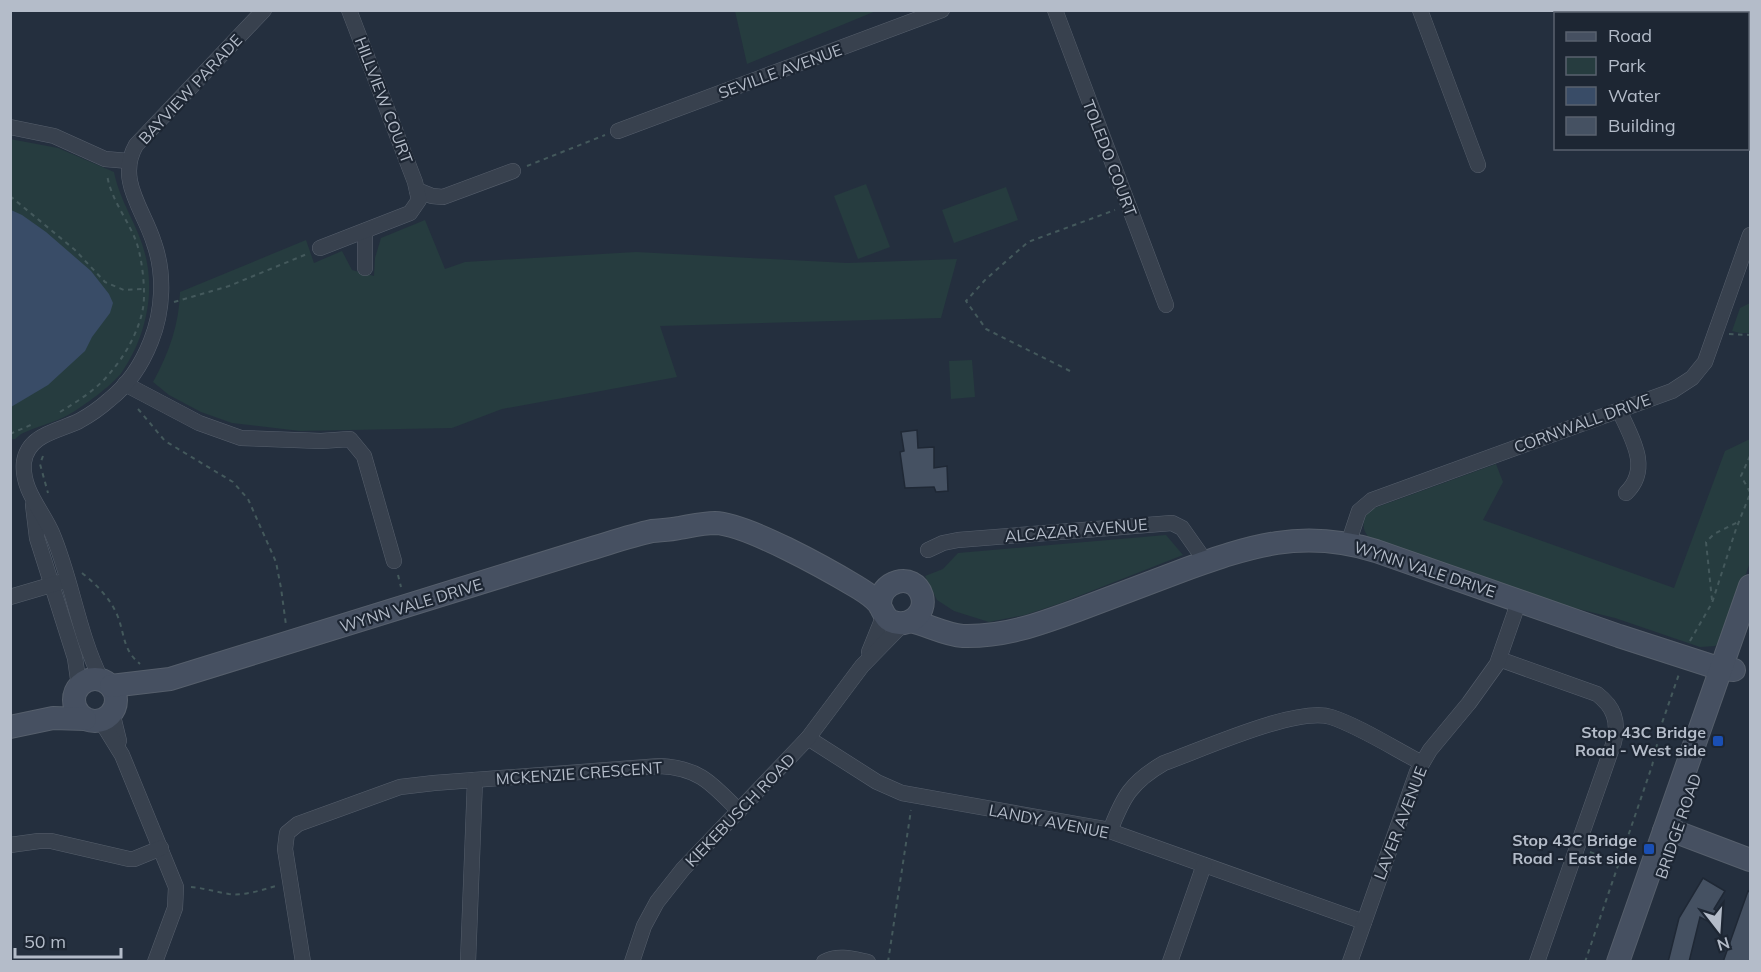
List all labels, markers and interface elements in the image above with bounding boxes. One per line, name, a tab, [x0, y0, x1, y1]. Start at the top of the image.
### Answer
legend	[1554, 12, 1749, 150]
text: Road	[1608, 24, 1652, 47]
street label: BAYVIEW PARADE	[134, 30, 246, 148]
street label: HILLVIEW COURT	[351, 34, 417, 166]
street label: SEVILLE AVENUE	[715, 39, 845, 103]
text: Park	[1608, 54, 1647, 77]
text: Water	[1608, 84, 1661, 107]
street label: TOLEDO COURT	[1079, 97, 1141, 219]
text: Building	[1608, 114, 1676, 137]
street label: CORNWALL DRIVE	[1511, 389, 1653, 457]
street label: ALCAZAR AVENUE	[1004, 514, 1148, 546]
street label: WYNN VALE DRIVE	[1352, 537, 1498, 601]
street label: WYNN VALE DRIVE	[337, 574, 485, 636]
place label: Stop 43C Bridge Road - West side	[1575, 722, 1706, 760]
marker: Stop 43C Bridge Road - West side	[1711, 734, 1725, 748]
street label: KIEKEBUSCH ROAD	[681, 749, 799, 871]
street label: MCKENZIE CRESCENT	[495, 757, 663, 789]
street label: LAVER AVENUE	[1369, 764, 1431, 882]
street label: BRIDGE ROAD	[1651, 771, 1705, 881]
street label: LANDY AVENUE	[987, 800, 1111, 842]
place label: Stop 43C Bridge Road - East side	[1512, 830, 1637, 868]
marker: Stop 43C Bridge Road - East side	[1642, 842, 1656, 856]
north arrow	[1689, 900, 1749, 960]
scale bar	[15, 921, 122, 959]
text: 50 m	[24, 930, 66, 953]
text: N	[1715, 933, 1732, 956]

